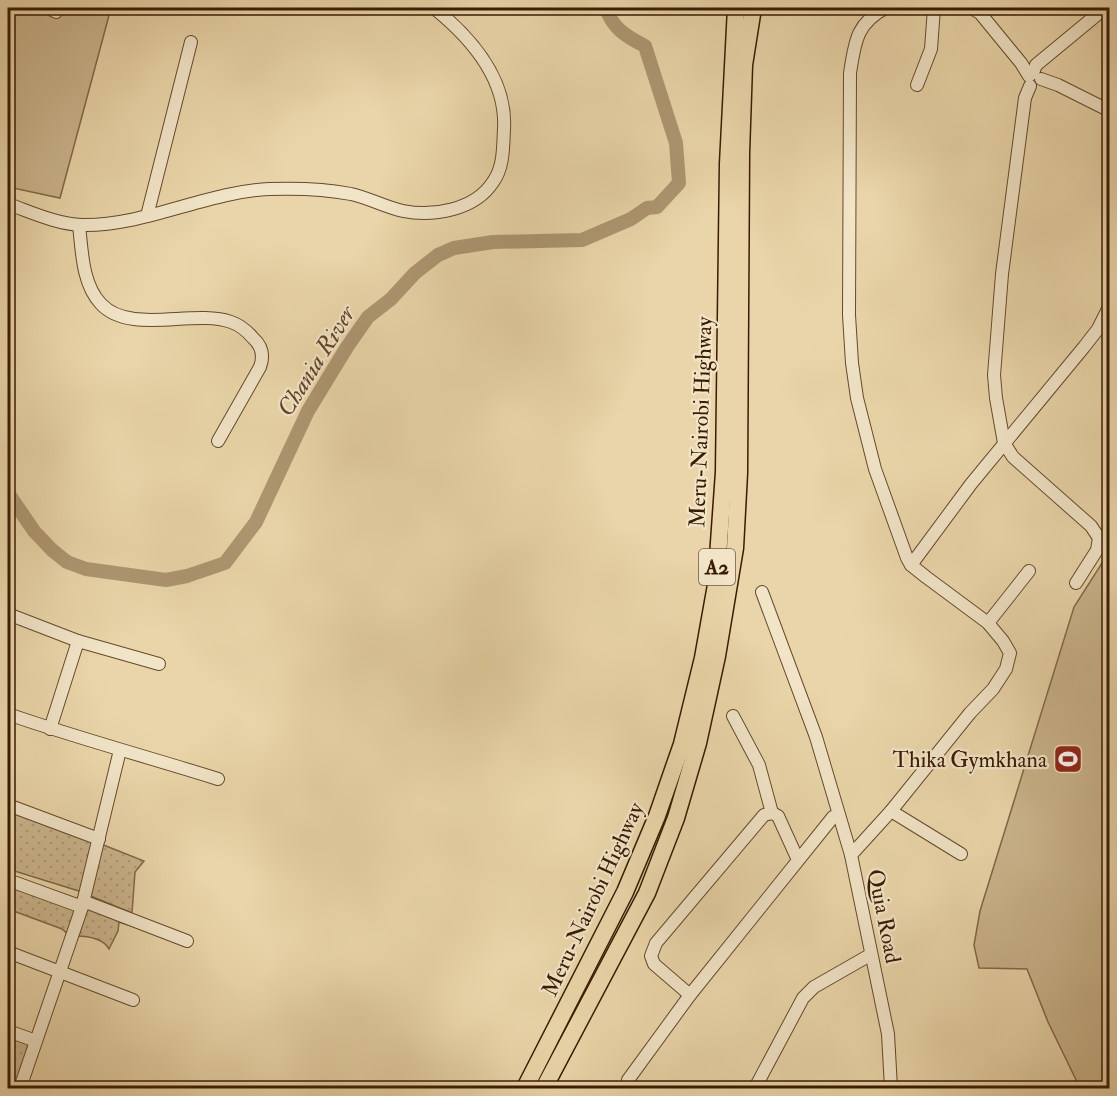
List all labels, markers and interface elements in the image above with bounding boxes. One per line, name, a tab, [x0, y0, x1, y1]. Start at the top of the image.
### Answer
water label: Chania River	[270, 299, 363, 422]
street label: Meru-Nairobi Highway	[683, 316, 719, 528]
road number: A2	[699, 549, 735, 585]
sports icon: Thika Gymkhana	[1052, 743, 1084, 775]
place label: Thika Gymkhana	[893, 746, 1048, 774]
street label: Meru-Nairobi Highway	[536, 798, 650, 1001]
street label: Quia Road	[861, 867, 907, 966]

